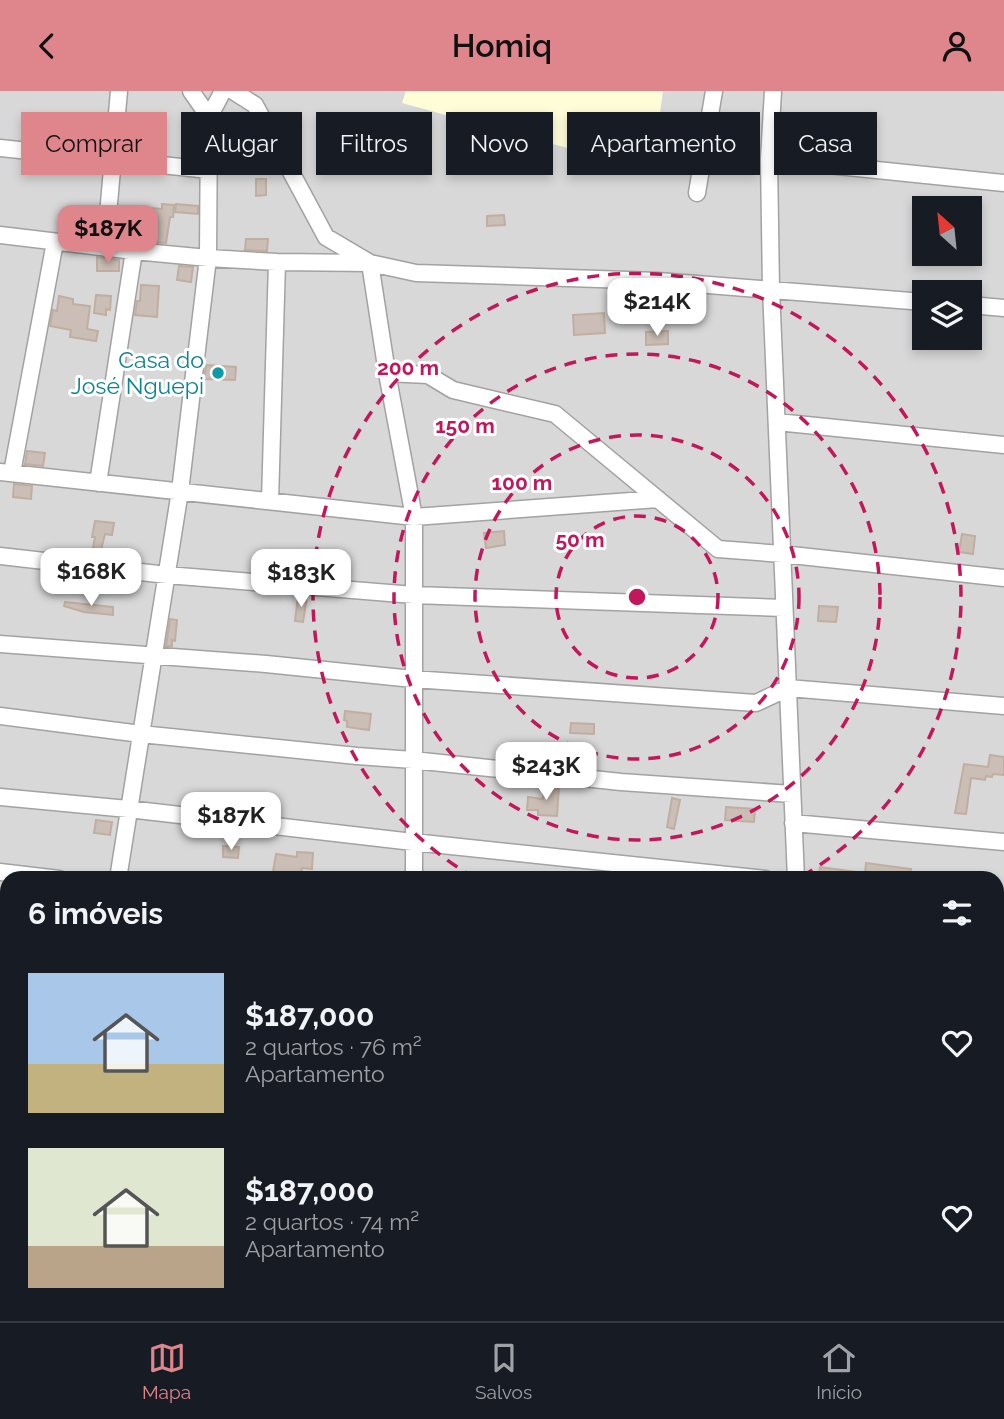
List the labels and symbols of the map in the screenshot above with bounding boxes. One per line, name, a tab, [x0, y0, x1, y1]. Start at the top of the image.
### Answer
north arrow	[912, 196, 982, 266]
pin: $187K	[59, 205, 157, 265]
pin: $214K	[608, 279, 706, 338]
place label: Casa do José Nguepi	[71, 346, 204, 399]
text: 200 m	[377, 355, 439, 380]
marker: Casa do José Nguepi	[210, 365, 226, 381]
text: 150 m	[435, 413, 495, 438]
text: 100 m	[492, 470, 552, 495]
text: 50 m	[555, 527, 605, 552]
pin: $168K	[42, 549, 140, 608]
pin: $183K	[252, 549, 350, 609]
centre of rings	[625, 585, 649, 609]
pin: $243K	[497, 743, 595, 802]
pin: $187K	[182, 793, 280, 852]

